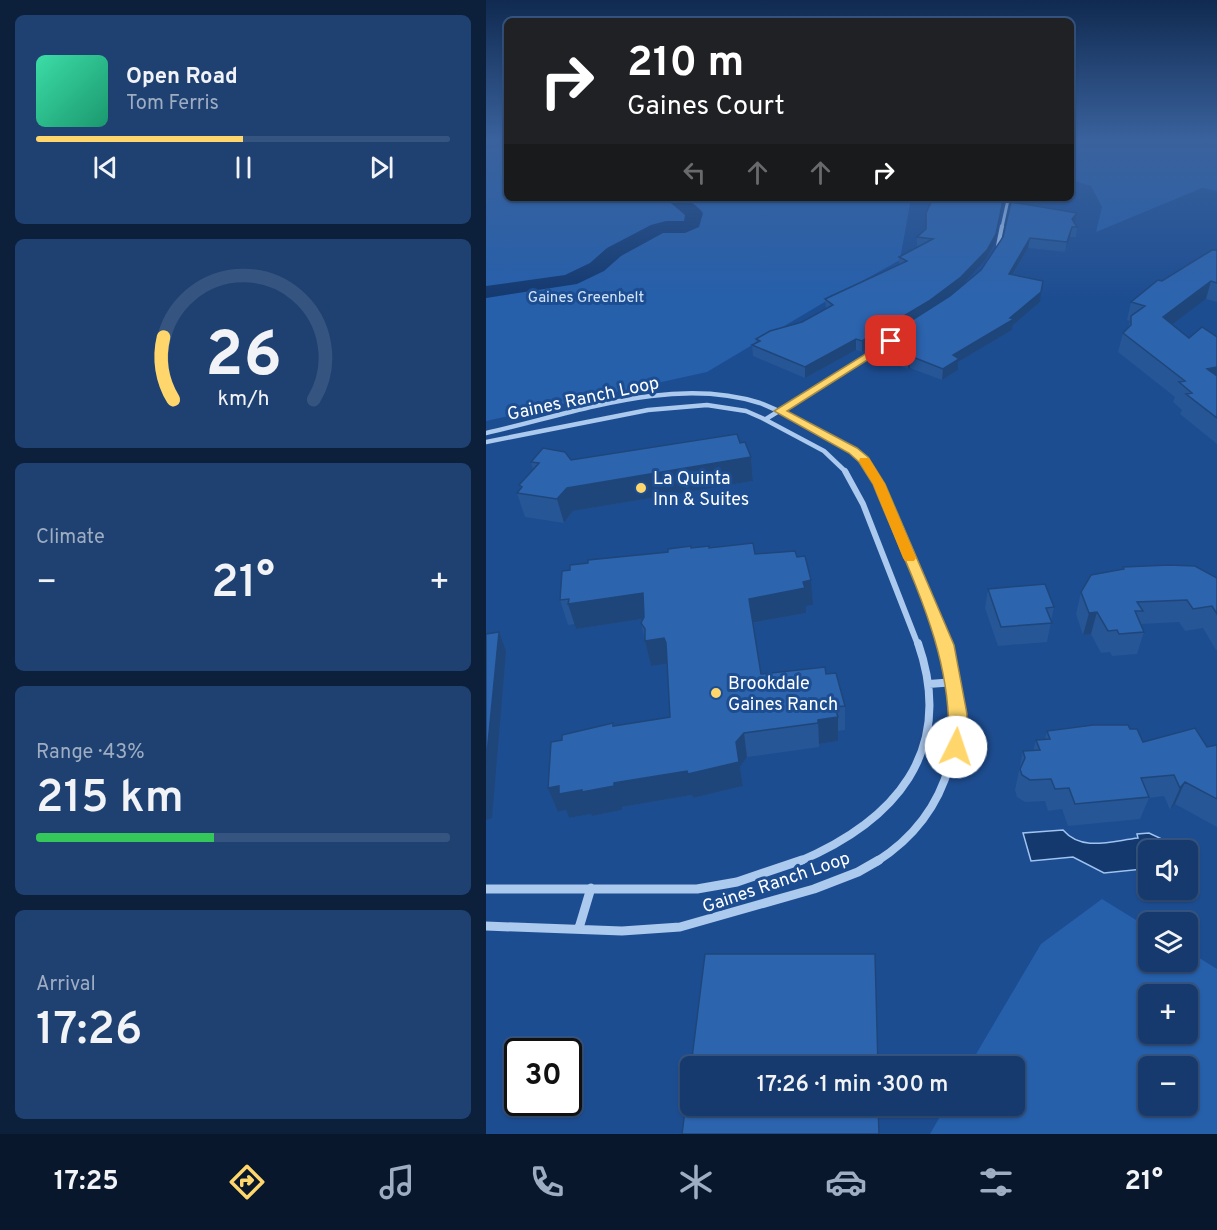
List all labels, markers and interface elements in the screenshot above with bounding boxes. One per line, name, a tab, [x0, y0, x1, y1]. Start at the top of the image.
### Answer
text: 210 m	[627, 38, 744, 91]
icon: right	[528, 42, 606, 120]
text: Open Road	[126, 64, 238, 91]
text: Gaines Court	[627, 90, 785, 124]
text: Tom Ferris	[126, 91, 219, 117]
icon: previous	[89, 151, 122, 184]
icon: pause	[227, 151, 260, 184]
icon: next	[365, 151, 398, 184]
icon: left	[678, 156, 711, 189]
icon: ahead	[741, 156, 774, 189]
icon: ahead	[804, 156, 837, 189]
icon: right	[867, 156, 900, 189]
park label: Gaines Greenbelt	[528, 289, 644, 308]
pin	[865, 315, 916, 366]
text: 26	[205, 319, 281, 398]
icon: arrive	[874, 324, 907, 357]
street label: Gaines Ranch Loop	[505, 372, 661, 427]
text: km/h	[217, 387, 269, 414]
place label: La Quinta Inn & Suites	[653, 468, 749, 512]
marker: La Quinta Inn & Suites	[634, 481, 648, 495]
text: Climate	[36, 525, 105, 551]
text: 21°	[211, 556, 275, 613]
text: −	[36, 563, 57, 605]
text: +	[429, 563, 450, 605]
place label: Brookdale Gaines Ranch	[728, 673, 838, 717]
marker: Brookdale Gaines Ranch	[709, 686, 723, 700]
position arrow	[924, 715, 988, 779]
text: Range · 43%	[36, 740, 145, 766]
text: 215 km	[36, 771, 184, 828]
map controls	[1138, 840, 1198, 1116]
button: sound	[1138, 840, 1198, 900]
street label: Gaines Ranch Loop	[700, 847, 853, 919]
button: layers	[1138, 912, 1198, 972]
text: Arrival	[36, 972, 96, 998]
button: +	[1138, 984, 1198, 1044]
text: 17:26	[36, 1003, 142, 1060]
speed limit sign: 30	[504, 1038, 582, 1116]
button: −	[1138, 1056, 1198, 1116]
text: 17:26 · 1 min · 300 m	[757, 1072, 948, 1099]
icon: directions	[226, 1161, 268, 1203]
icon: music	[376, 1161, 418, 1203]
icon: phone	[526, 1161, 568, 1203]
icon: climate	[675, 1161, 717, 1203]
icon: car	[825, 1161, 867, 1203]
icon: filters	[975, 1161, 1017, 1203]
text: 17:25	[54, 1165, 119, 1199]
text: 21°	[1125, 1165, 1163, 1199]

